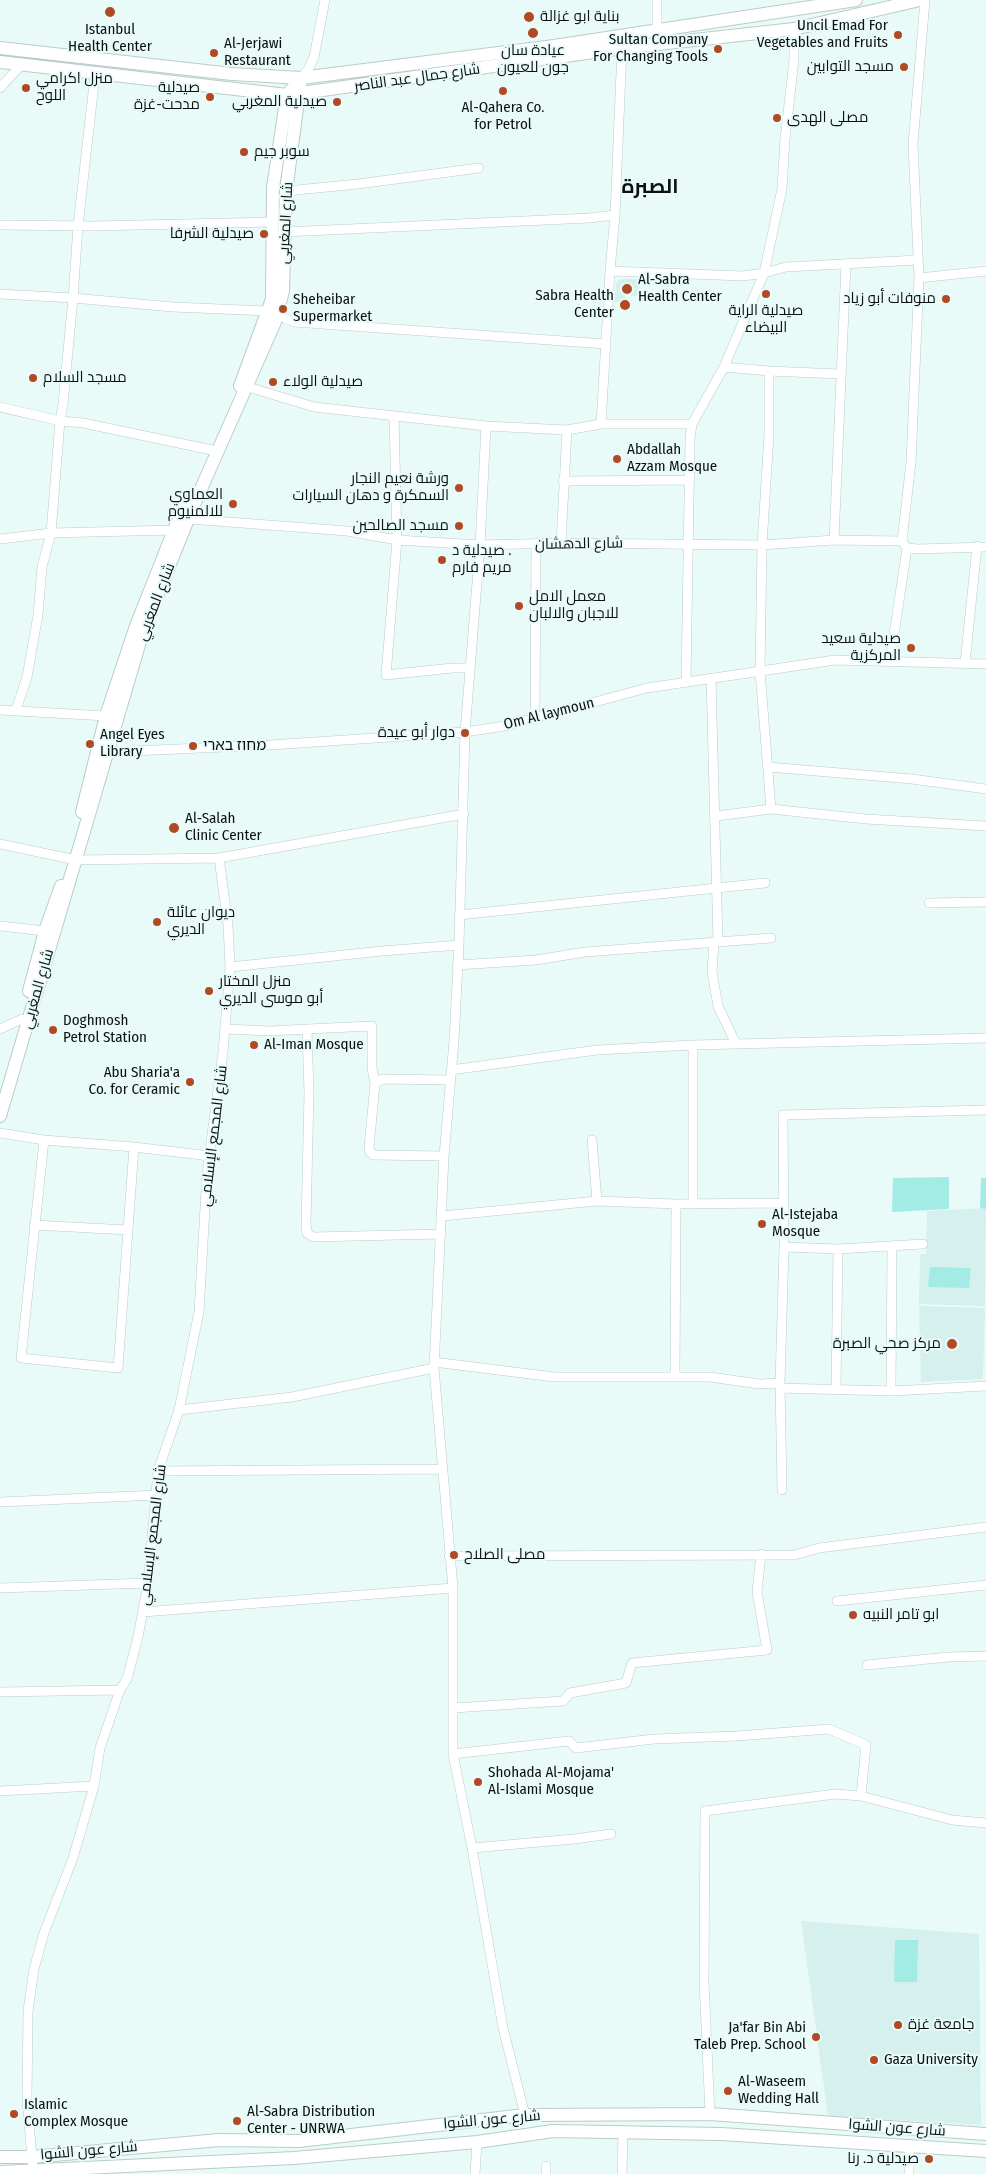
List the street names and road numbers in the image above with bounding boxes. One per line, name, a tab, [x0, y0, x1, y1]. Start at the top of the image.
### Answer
street label: شارع جمال عبد الناصر	[353, 60, 481, 96]
street label: شارع المغربي	[275, 182, 297, 264]
street label: شارع الدهشان	[535, 534, 623, 554]
street label: شارع المغربي	[133, 560, 179, 644]
street label: Om Al laymoun	[502, 694, 596, 734]
street label: شارع المغربي	[18, 947, 58, 1031]
street label: شارع المجمع الإسلامي	[196, 1064, 232, 1208]
street label: شارع المجمع الإسلامي	[135, 1463, 171, 1607]
street label: شارع عون الشوا	[443, 2107, 541, 2133]
street label: شارع عون الشوا	[848, 2116, 946, 2140]
street label: شارع عون الشوا	[40, 2138, 138, 2164]

